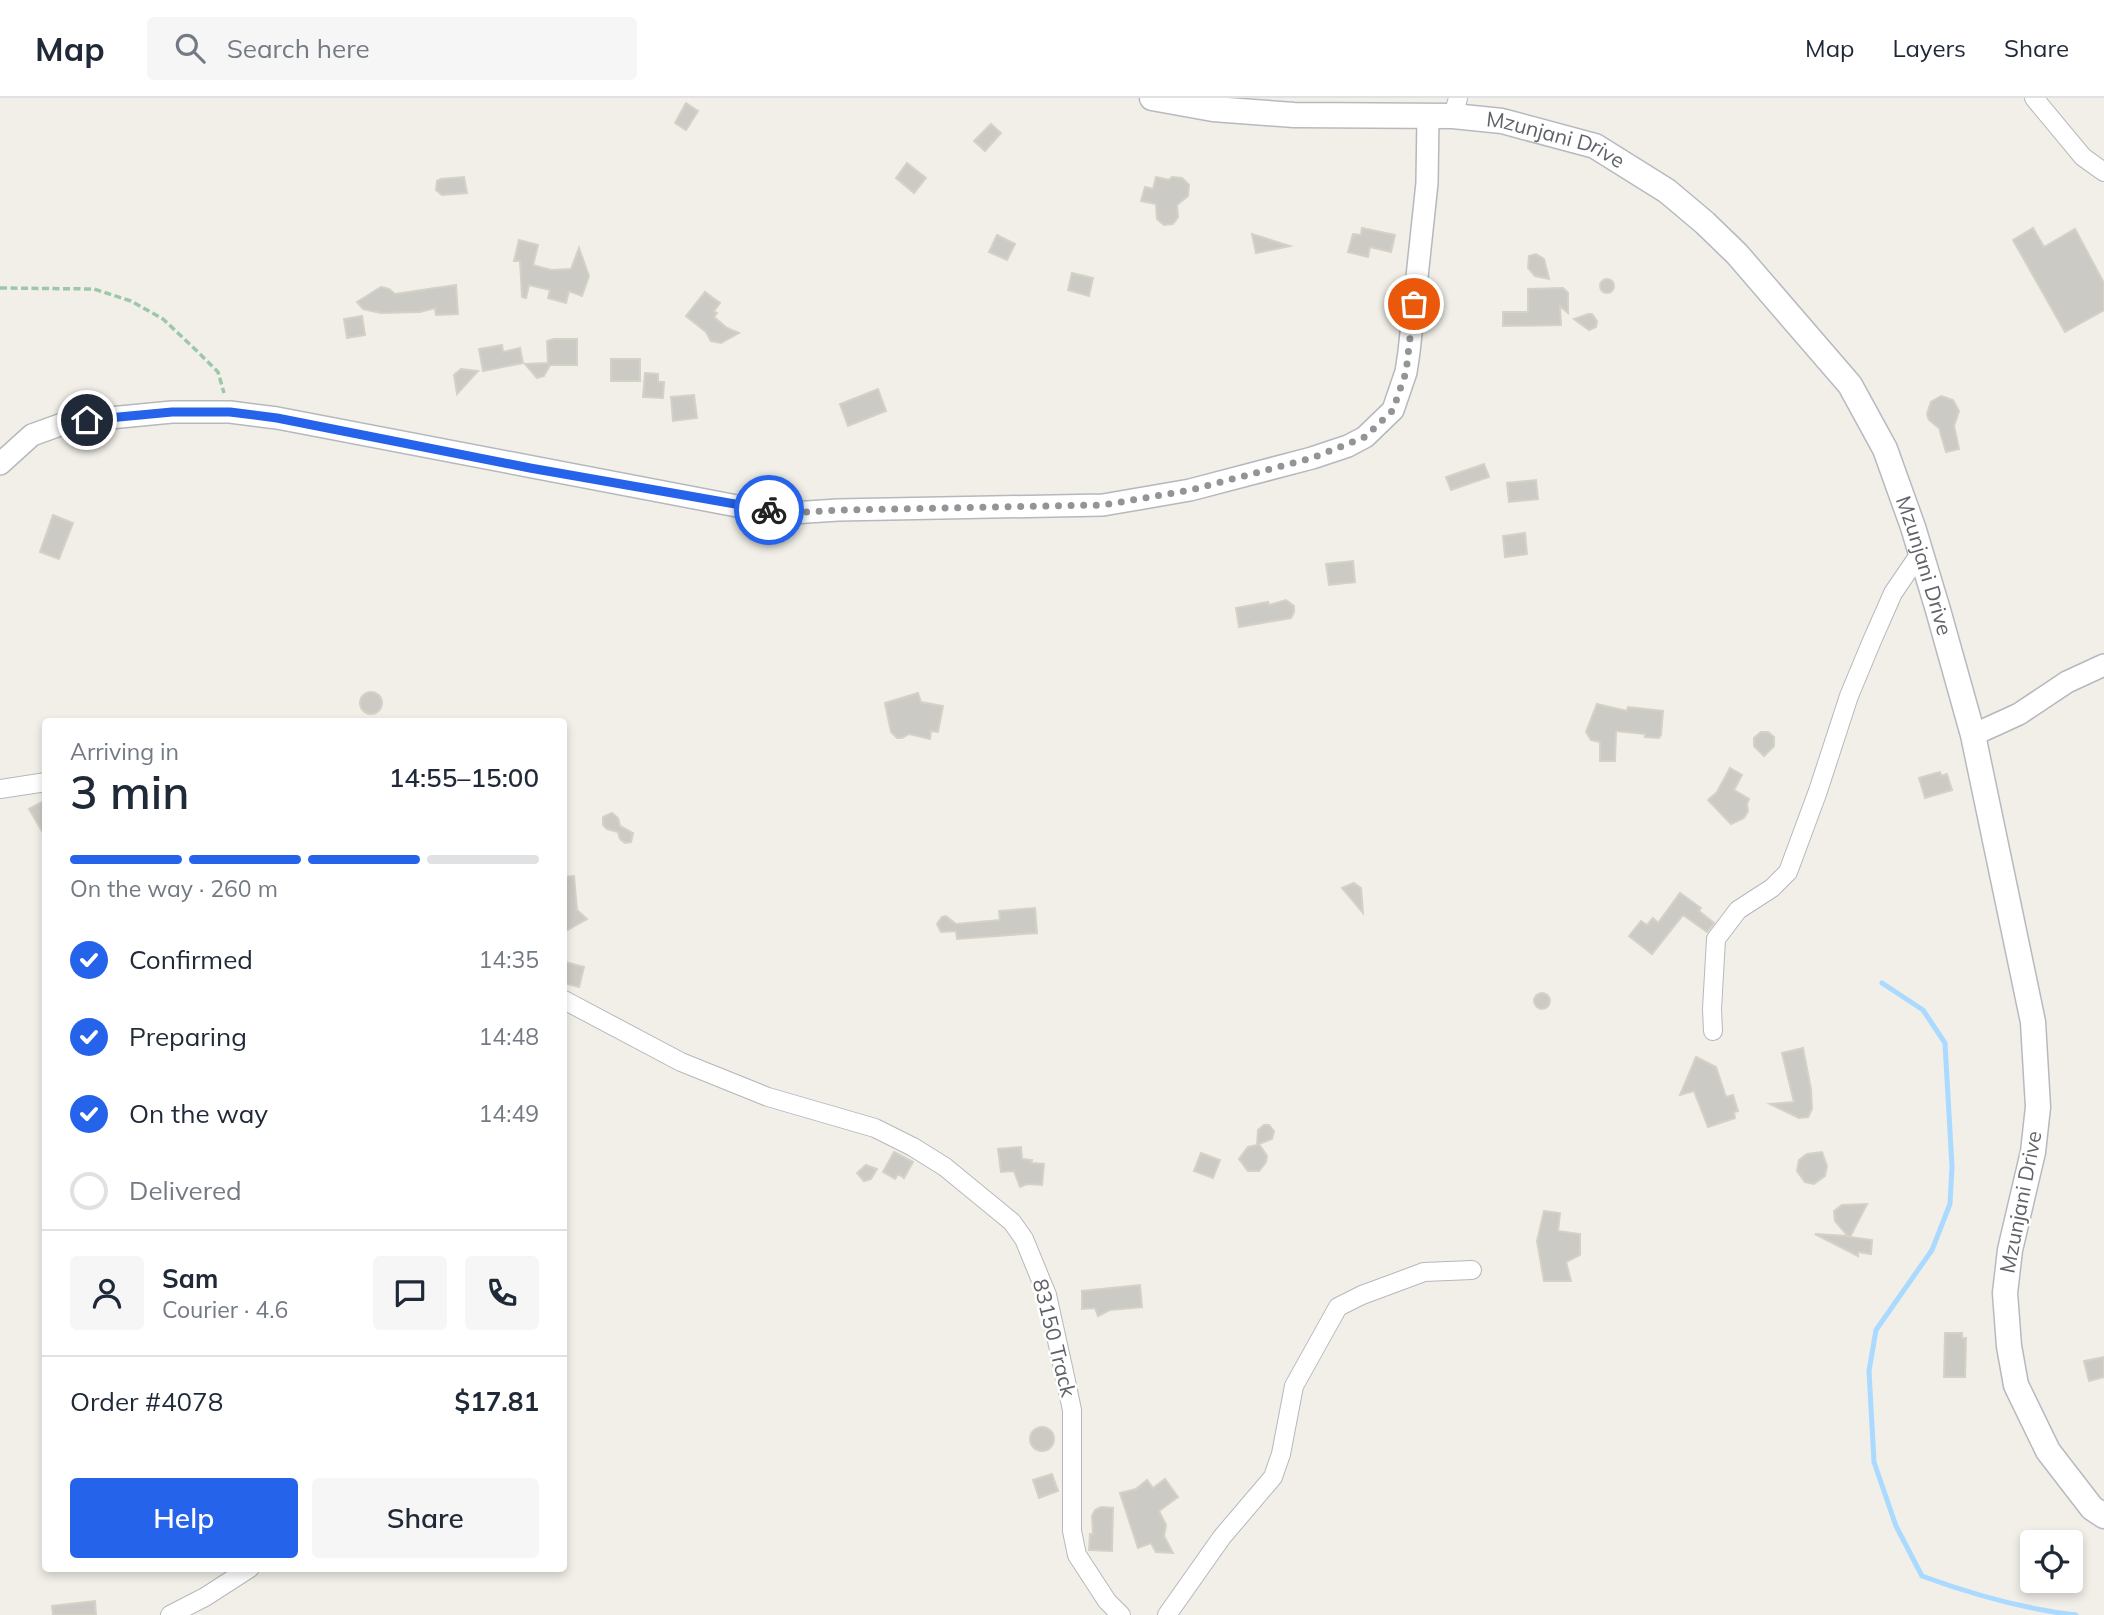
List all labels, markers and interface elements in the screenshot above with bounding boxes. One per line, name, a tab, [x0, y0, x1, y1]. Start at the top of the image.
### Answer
search box	[147, 17, 637, 80]
text: Map	[35, 28, 105, 69]
icon: search	[171, 29, 209, 67]
text: Search here	[227, 32, 370, 65]
text: Map	[1805, 33, 1854, 63]
text: Layers	[1892, 33, 1966, 63]
text: Share	[2004, 33, 2069, 63]
street label: Mzunjani Drive	[1485, 105, 1630, 173]
pin	[1384, 274, 1444, 334]
icon: bag	[1395, 285, 1433, 323]
pin	[57, 390, 117, 450]
icon: home	[68, 401, 106, 439]
courier	[734, 475, 804, 545]
icon: bike	[750, 491, 788, 529]
street label: Mzunjani Drive	[1891, 492, 1958, 638]
text: Arriving in	[70, 737, 179, 766]
text: 14:55–15:00	[389, 761, 539, 794]
text: 3 min	[70, 763, 189, 821]
text: On the way · 260 m	[70, 874, 278, 903]
icon: check	[70, 941, 108, 979]
text: Confirmed	[129, 943, 253, 976]
text: 14:35	[479, 945, 539, 974]
icon: check	[70, 1018, 108, 1056]
text: Preparing	[129, 1020, 247, 1053]
text: 14:48	[479, 1022, 539, 1051]
icon: check	[70, 1095, 108, 1133]
text: On the way	[129, 1097, 268, 1130]
text: 14:49	[479, 1099, 539, 1128]
street label: Mzunjani Drive	[1993, 1128, 2047, 1275]
text: Delivered	[129, 1174, 242, 1207]
button: person	[70, 1256, 144, 1330]
button: chat	[373, 1256, 447, 1330]
button: phone	[465, 1256, 539, 1330]
text: Sam	[162, 1262, 218, 1295]
street label: 83150 Track	[1028, 1276, 1082, 1400]
text: Courier · 4.6	[162, 1295, 288, 1324]
text: Order #4078	[70, 1385, 223, 1418]
text: $17.81	[455, 1385, 539, 1418]
button: Help	[70, 1478, 298, 1558]
button: Share	[312, 1478, 539, 1558]
map controls	[2020, 1530, 2083, 1593]
button: locate	[2020, 1530, 2083, 1593]

